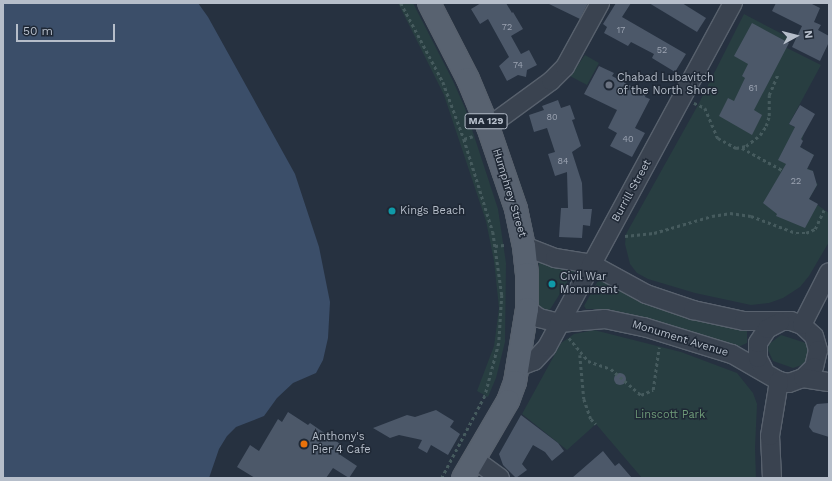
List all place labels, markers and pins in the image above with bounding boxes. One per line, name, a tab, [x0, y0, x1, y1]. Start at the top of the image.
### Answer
place label: Chabad Lubavitch of the North Shore	[617, 72, 718, 98]
marker: Chabad Lubavitch of the North Shore	[604, 80, 614, 90]
place label: Kings Beach	[400, 204, 465, 218]
marker: Kings Beach	[387, 206, 397, 216]
place label: Civil War Monument	[560, 271, 618, 297]
marker: Civil War Monument	[547, 279, 557, 289]
place label: Anthony's Pier 4 Cafe	[312, 431, 371, 457]
marker: Anthony's Pier 4 Cafe	[299, 439, 309, 449]

